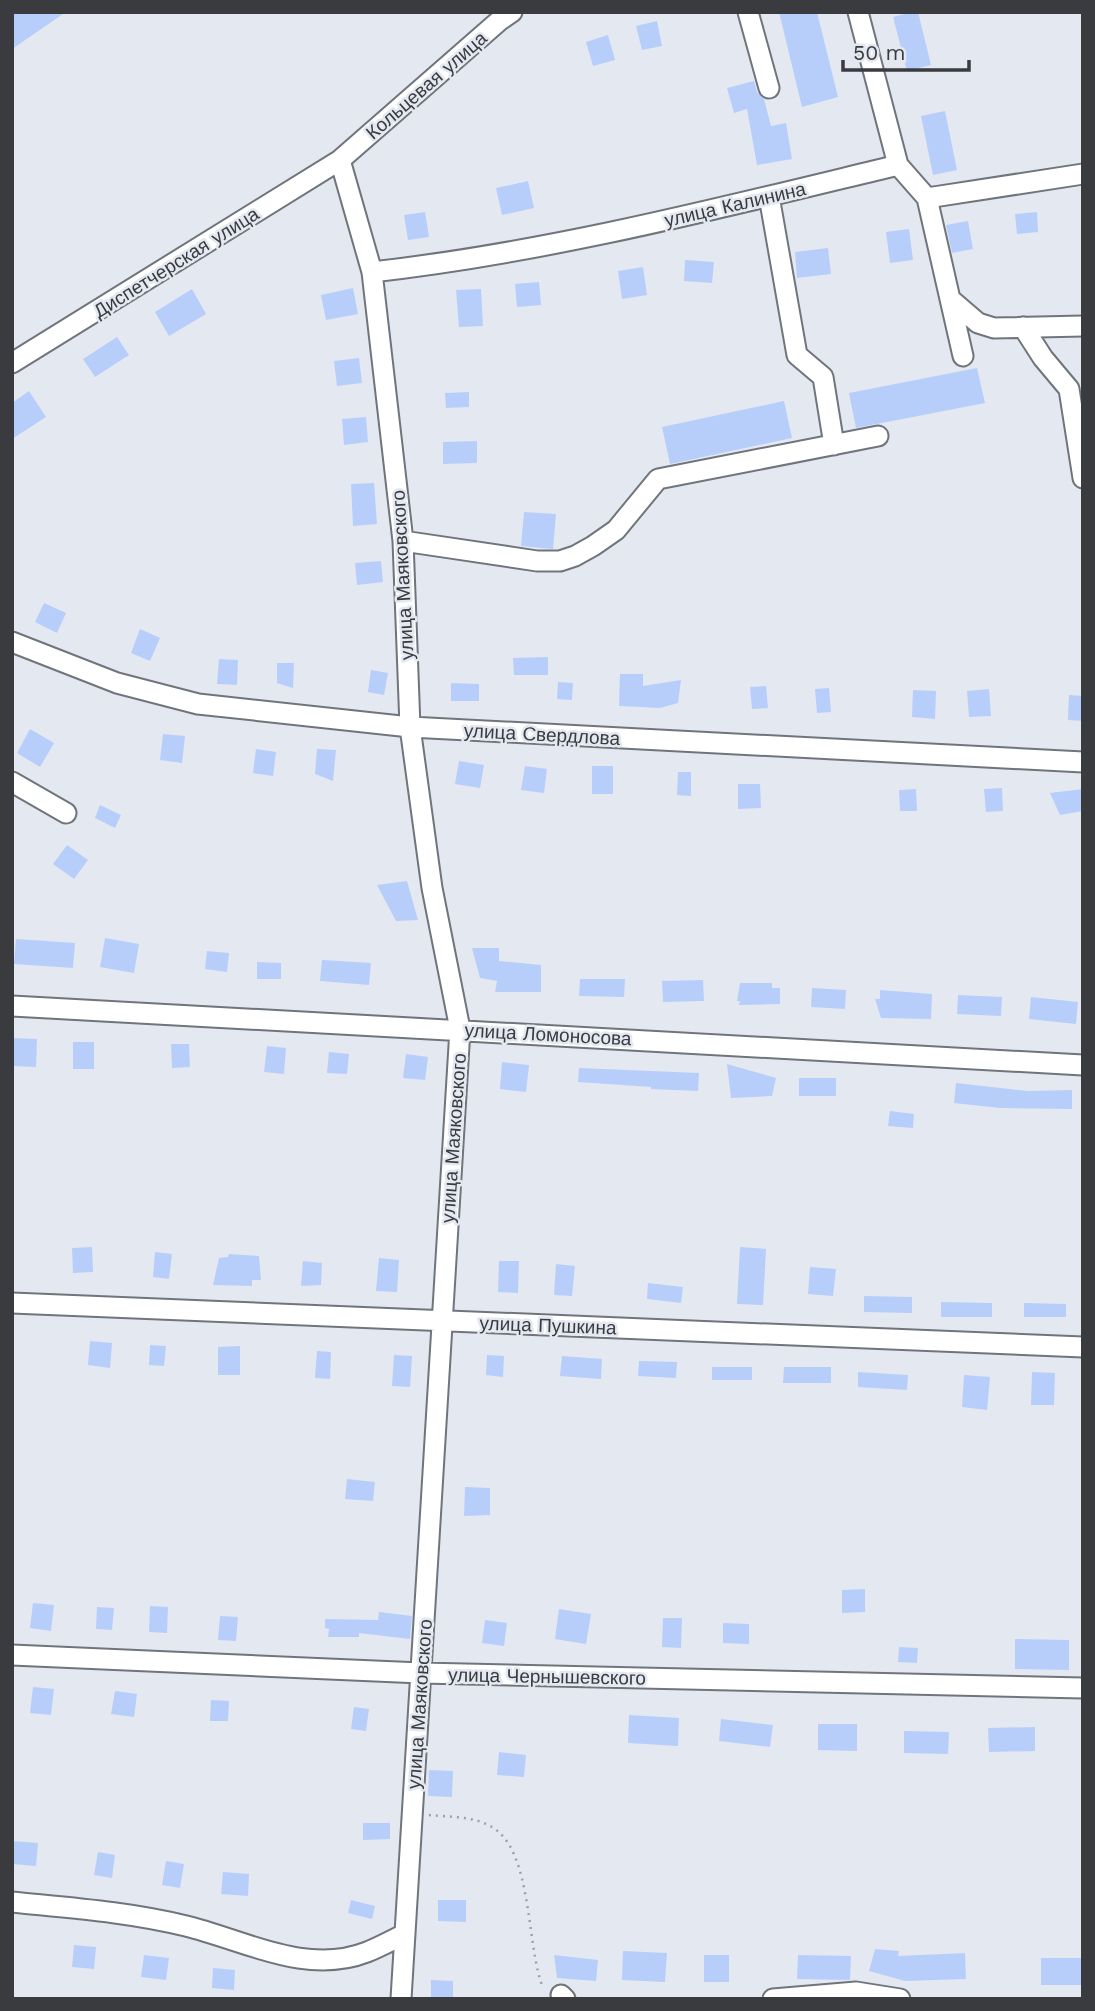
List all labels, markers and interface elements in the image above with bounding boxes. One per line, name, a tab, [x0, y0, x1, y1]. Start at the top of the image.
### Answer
street label: Кольцевая улица	[361, 26, 492, 144]
scale bar	[843, 28, 969, 72]
text: 50 m	[853, 40, 905, 65]
street label: улица Калинина	[662, 177, 808, 232]
street label: Диспетчерская улица	[89, 202, 264, 323]
street label: улица Маяковского	[387, 489, 418, 661]
street label: улица Свердлова	[463, 719, 621, 750]
street label: улица Ломоносова	[464, 1019, 632, 1050]
street label: улица Маяковского	[436, 1052, 471, 1224]
street label: улица Пушкина	[479, 1312, 617, 1339]
street label: улица Маяковского	[402, 1618, 437, 1790]
street label: улица Чернышевского	[448, 1663, 646, 1690]

